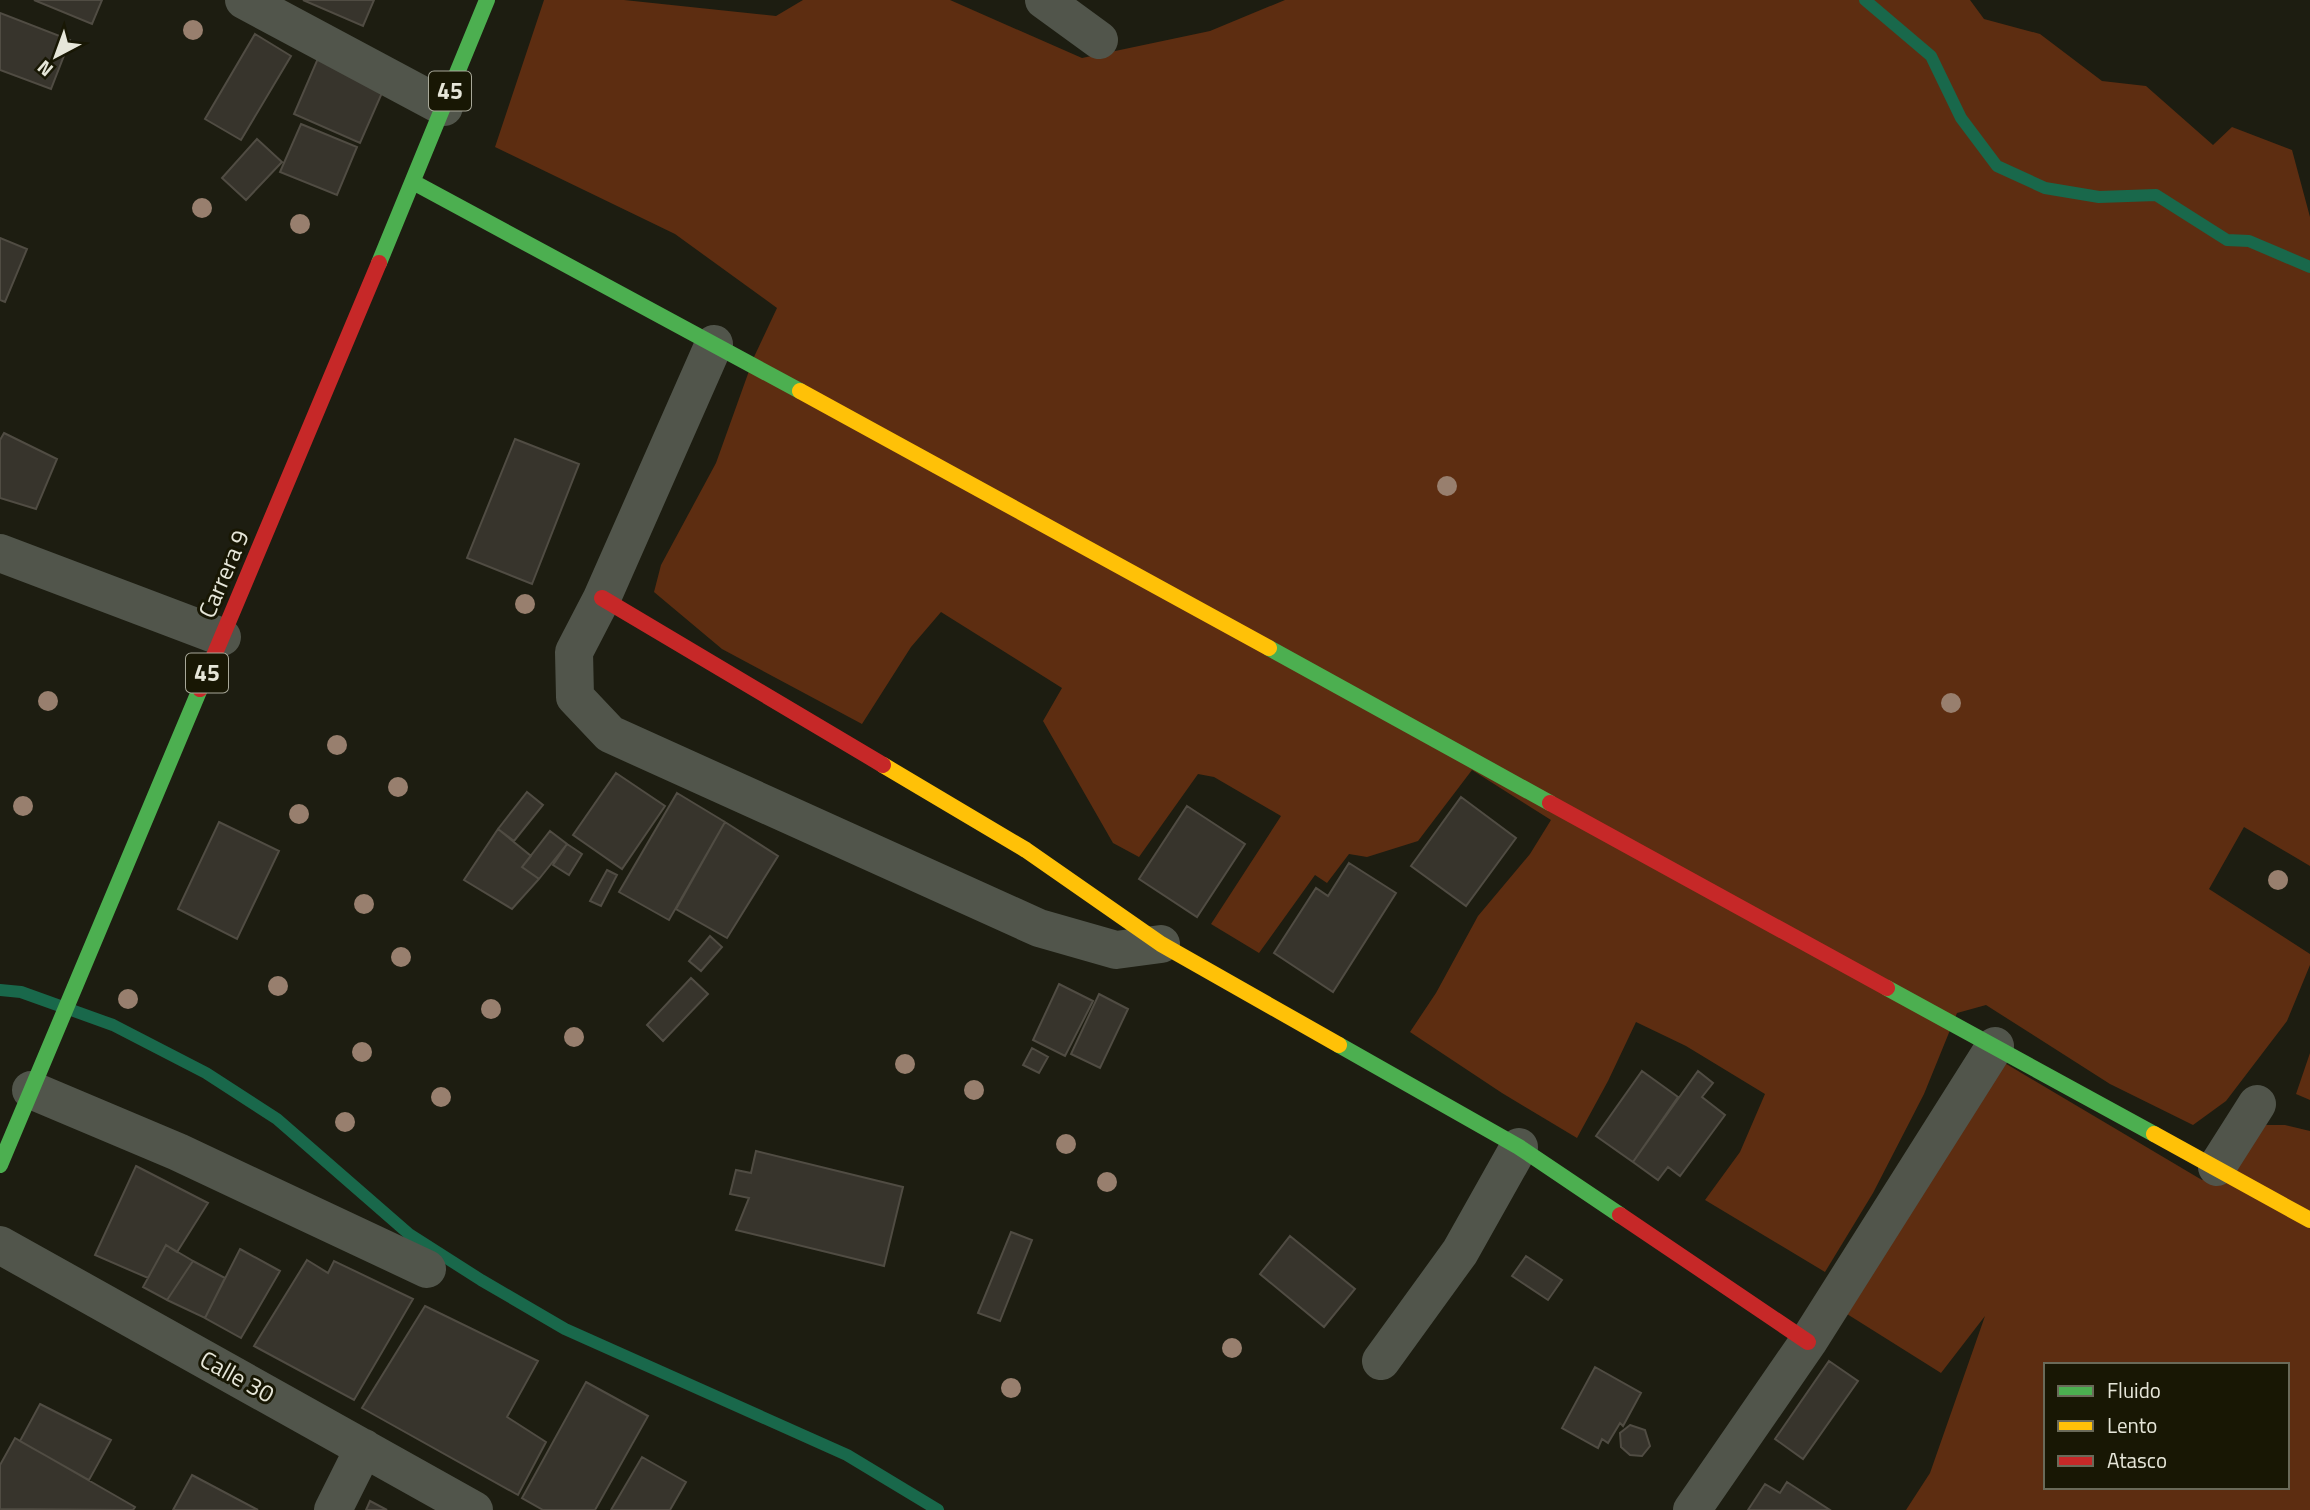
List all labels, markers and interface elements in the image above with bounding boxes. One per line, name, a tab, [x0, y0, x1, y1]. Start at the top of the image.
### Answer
north arrow	[21, 21, 91, 91]
text: N	[30, 54, 59, 84]
road number: 45	[429, 72, 471, 110]
street label: Carrera 9	[188, 524, 258, 623]
road number: 45	[186, 653, 228, 692]
street label: Calle 30	[194, 1341, 281, 1411]
legend	[2044, 1363, 2289, 1489]
text: Fluido	[2107, 1374, 2161, 1406]
text: Lento	[2107, 1409, 2157, 1441]
text: Atasco	[2107, 1444, 2167, 1476]

